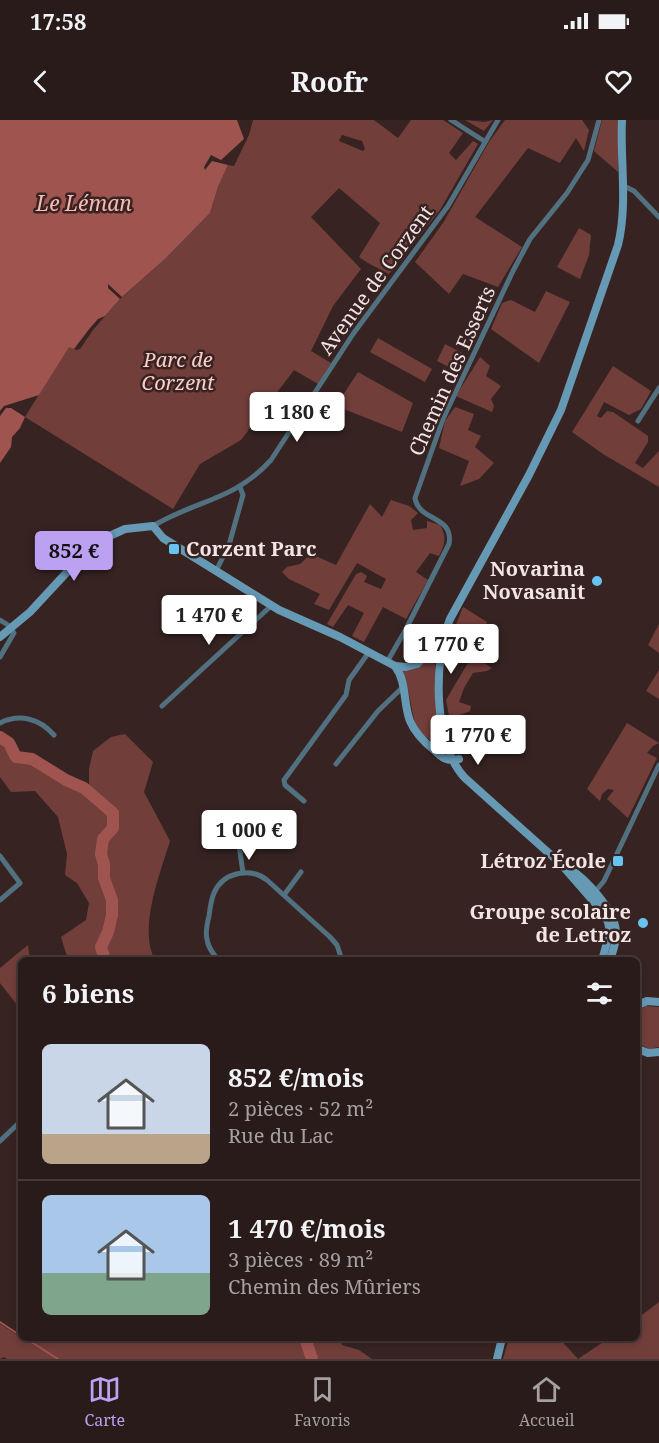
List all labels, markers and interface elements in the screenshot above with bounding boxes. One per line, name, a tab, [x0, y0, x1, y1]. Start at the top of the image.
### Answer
text: 17:58	[30, 6, 86, 36]
text: Roofr	[291, 63, 368, 100]
icon: back	[24, 65, 57, 98]
icon: heart	[602, 65, 635, 98]
water label: Le Léman	[35, 189, 132, 217]
street label: Avenue de Corzent	[312, 199, 439, 360]
street label: Chemin des Esserts	[402, 282, 501, 460]
park label: Parc de Corzent	[142, 346, 215, 396]
pin: 1 180 €	[242, 392, 352, 443]
text: 1 180 €	[264, 398, 330, 425]
pin: 852 €	[32, 531, 116, 582]
place label: Corzent Parc	[186, 535, 317, 562]
text: 852 €	[49, 537, 99, 564]
marker: Corzent Parc	[167, 542, 181, 556]
place label: Novarina Novasanit	[483, 555, 585, 605]
marker: Novarina Novasanit	[590, 574, 604, 588]
pin: 1 470 €	[154, 595, 264, 646]
text: 1 470 €	[176, 601, 242, 628]
pin: 1 770 €	[396, 624, 506, 675]
text: 1 770 €	[418, 630, 484, 657]
pin: 1 770 €	[423, 715, 533, 766]
text: 1 770 €	[445, 721, 511, 748]
pin: 1 000 €	[194, 810, 304, 861]
text: 1 000 €	[216, 816, 282, 843]
place label: Létroz École	[481, 847, 606, 874]
marker: Létroz École	[611, 854, 625, 868]
place label: Groupe scolaire de Letroz	[470, 898, 631, 948]
marker: Groupe scolaire de Letroz	[636, 916, 650, 930]
text: 6 biens	[42, 975, 134, 1011]
icon: filters	[583, 977, 616, 1010]
text: 852 €/mois	[228, 1059, 364, 1095]
icon: home	[90, 1068, 162, 1140]
text: 2 pièces · 52 m²	[228, 1095, 373, 1122]
text: Rue du Lac	[228, 1122, 333, 1149]
text: 1 470 €/mois	[228, 1210, 386, 1246]
icon: home	[90, 1219, 162, 1291]
text: 3 pièces · 89 m²	[228, 1246, 373, 1273]
text: Chemin des Mûriers	[228, 1273, 421, 1300]
tab: Carte	[84, 1373, 125, 1431]
tab: Favoris	[294, 1373, 350, 1431]
tab: Accueil	[519, 1373, 575, 1431]

